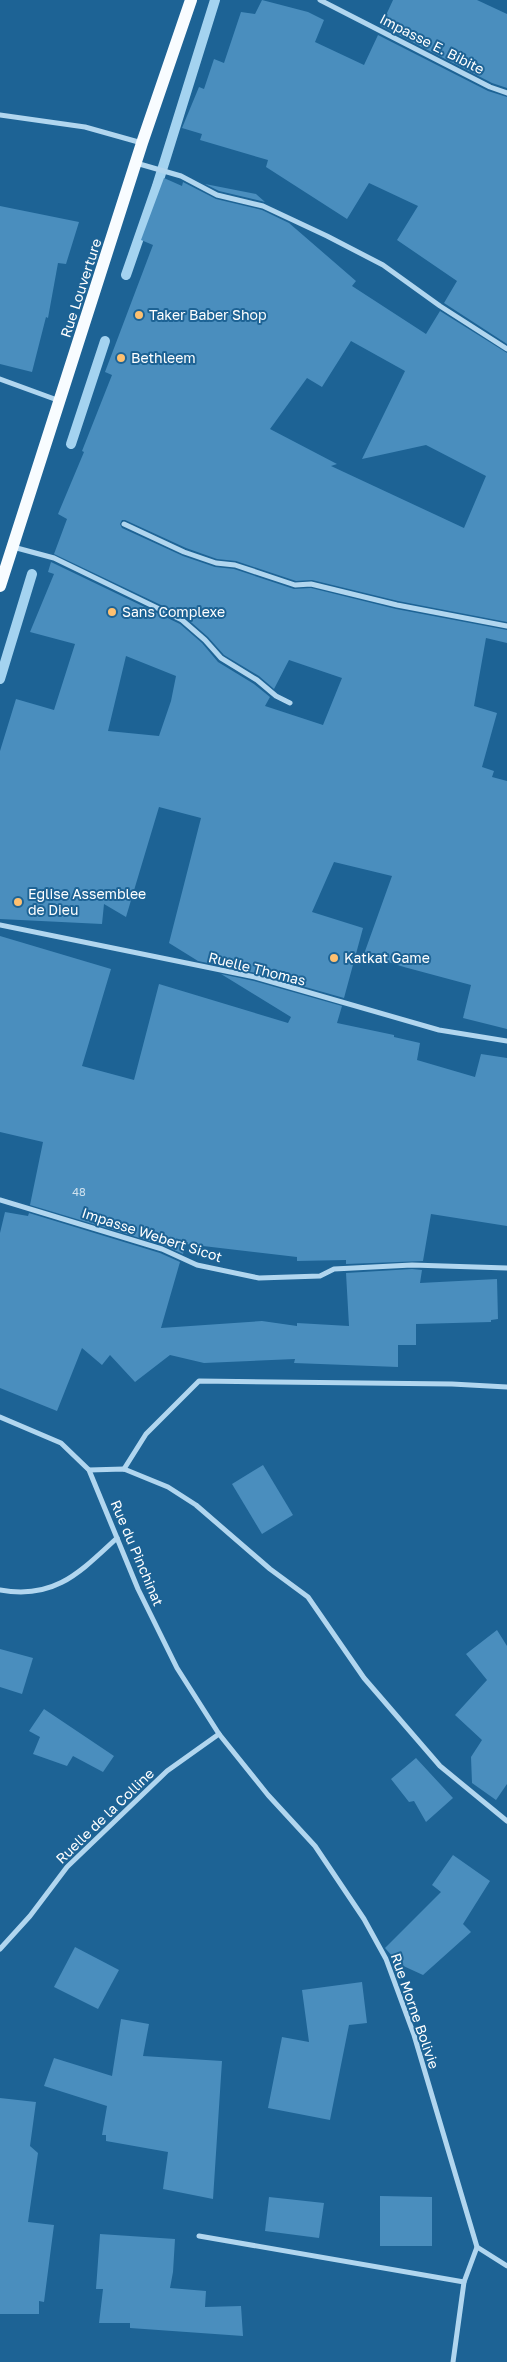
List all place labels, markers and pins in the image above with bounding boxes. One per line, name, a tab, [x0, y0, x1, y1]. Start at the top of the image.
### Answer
place label: Taker Baber Shop	[149, 306, 267, 323]
marker: Taker Baber Shop	[133, 309, 145, 321]
place label: Bethleem	[131, 349, 196, 366]
marker: Bethleem	[115, 352, 127, 364]
place label: Sans Complexe	[122, 603, 225, 620]
marker: Sans Complexe	[106, 606, 118, 618]
place label: Eglise Assemblee de Dieu	[28, 885, 146, 918]
marker: Eglise Assemblee de Dieu	[12, 896, 24, 908]
place label: Katkat Game	[344, 949, 430, 966]
marker: Katkat Game	[328, 952, 340, 964]

